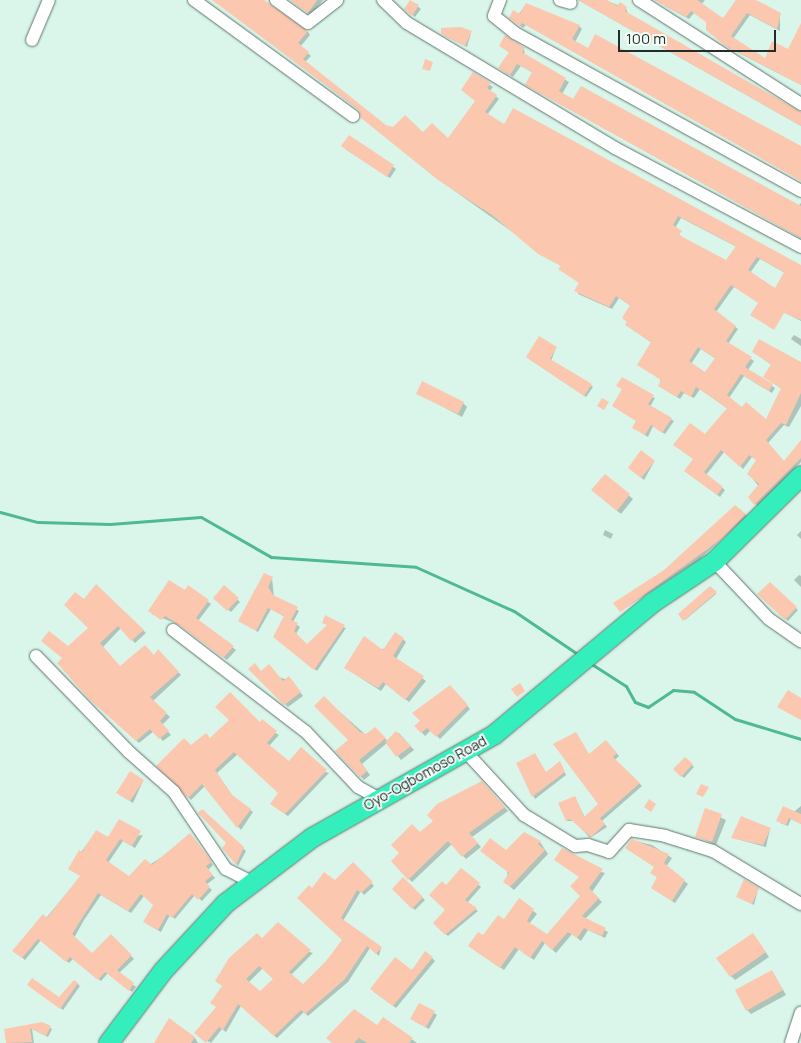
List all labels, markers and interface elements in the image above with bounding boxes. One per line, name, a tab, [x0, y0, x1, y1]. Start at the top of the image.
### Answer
scale bar	[621, 20, 778, 52]
text: 100 m	[626, 28, 666, 49]
street label: Oyo-Ogbomoso Road	[361, 732, 489, 814]

